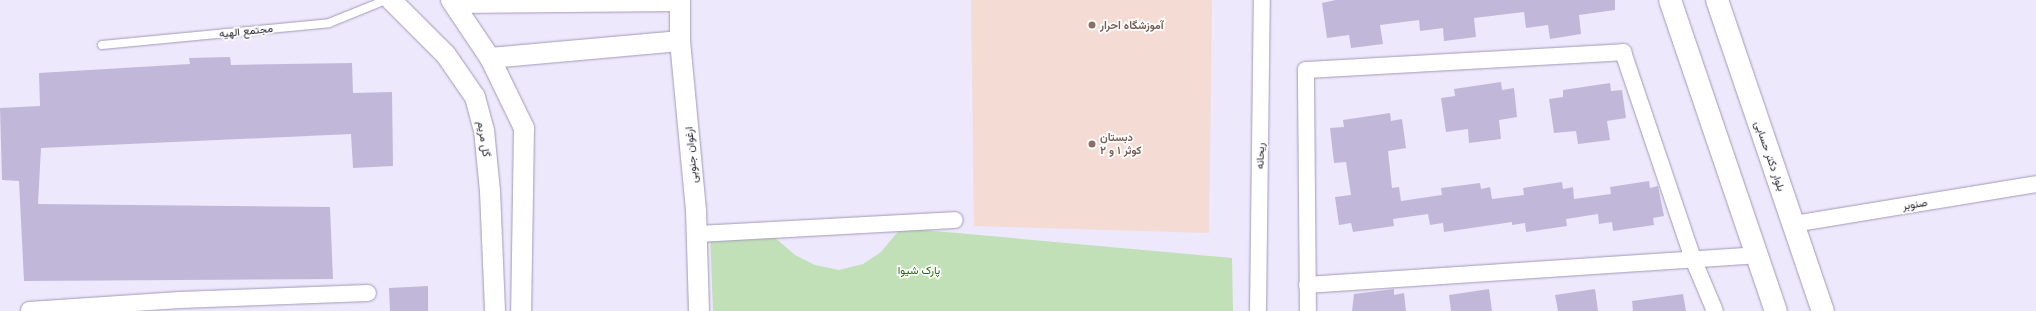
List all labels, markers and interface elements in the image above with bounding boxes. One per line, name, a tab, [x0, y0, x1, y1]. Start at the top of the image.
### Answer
place label: آموزشگاه احرار	[1100, 18, 1164, 32]
marker: آموزشگاه احرار	[1087, 20, 1097, 30]
street label: مجتمع الهیه	[218, 22, 274, 40]
street label: بلوار دکتر حسابی	[1752, 119, 1788, 193]
street label: گل مریم	[475, 120, 493, 158]
street label: ارغوان جنوبی	[682, 126, 700, 184]
place label: دبستان کوثر ۱ و ۲	[1100, 131, 1141, 157]
marker: دبستان کوثر ۱ و ۲	[1087, 139, 1097, 149]
street label: ریحانه	[1253, 143, 1267, 169]
street label: صنوبر	[1901, 196, 1929, 212]
park label: پارک شیوا	[898, 263, 940, 277]

